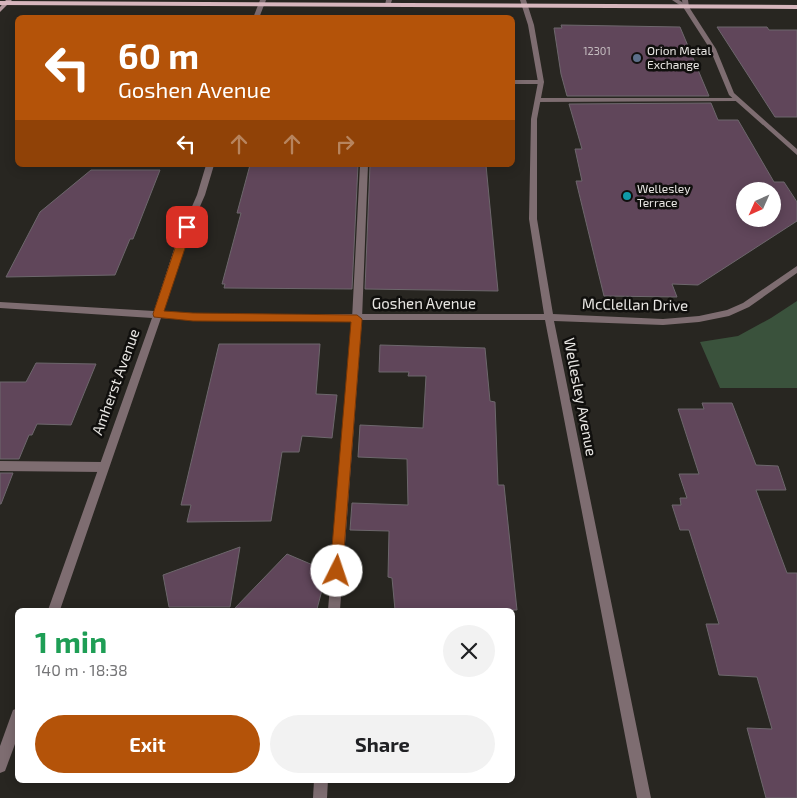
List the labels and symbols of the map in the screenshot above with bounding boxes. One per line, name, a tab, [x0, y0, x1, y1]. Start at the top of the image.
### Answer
place label: Orion Metal Exchange	[647, 43, 711, 71]
house number: 12301	[583, 44, 611, 57]
marker: Orion Metal Exchange	[631, 52, 643, 64]
place label: Wellesley Terrace	[637, 181, 691, 209]
north arrow	[736, 182, 781, 228]
marker: Wellesley Terrace	[621, 190, 633, 202]
pin	[166, 206, 208, 248]
street label: Goshen Avenue	[372, 294, 476, 312]
street label: McClellan Drive	[582, 294, 688, 314]
street label: Amherst Avenue	[87, 326, 143, 437]
street label: Wellesley Avenue	[561, 336, 601, 457]
position arrow	[310, 544, 362, 596]

